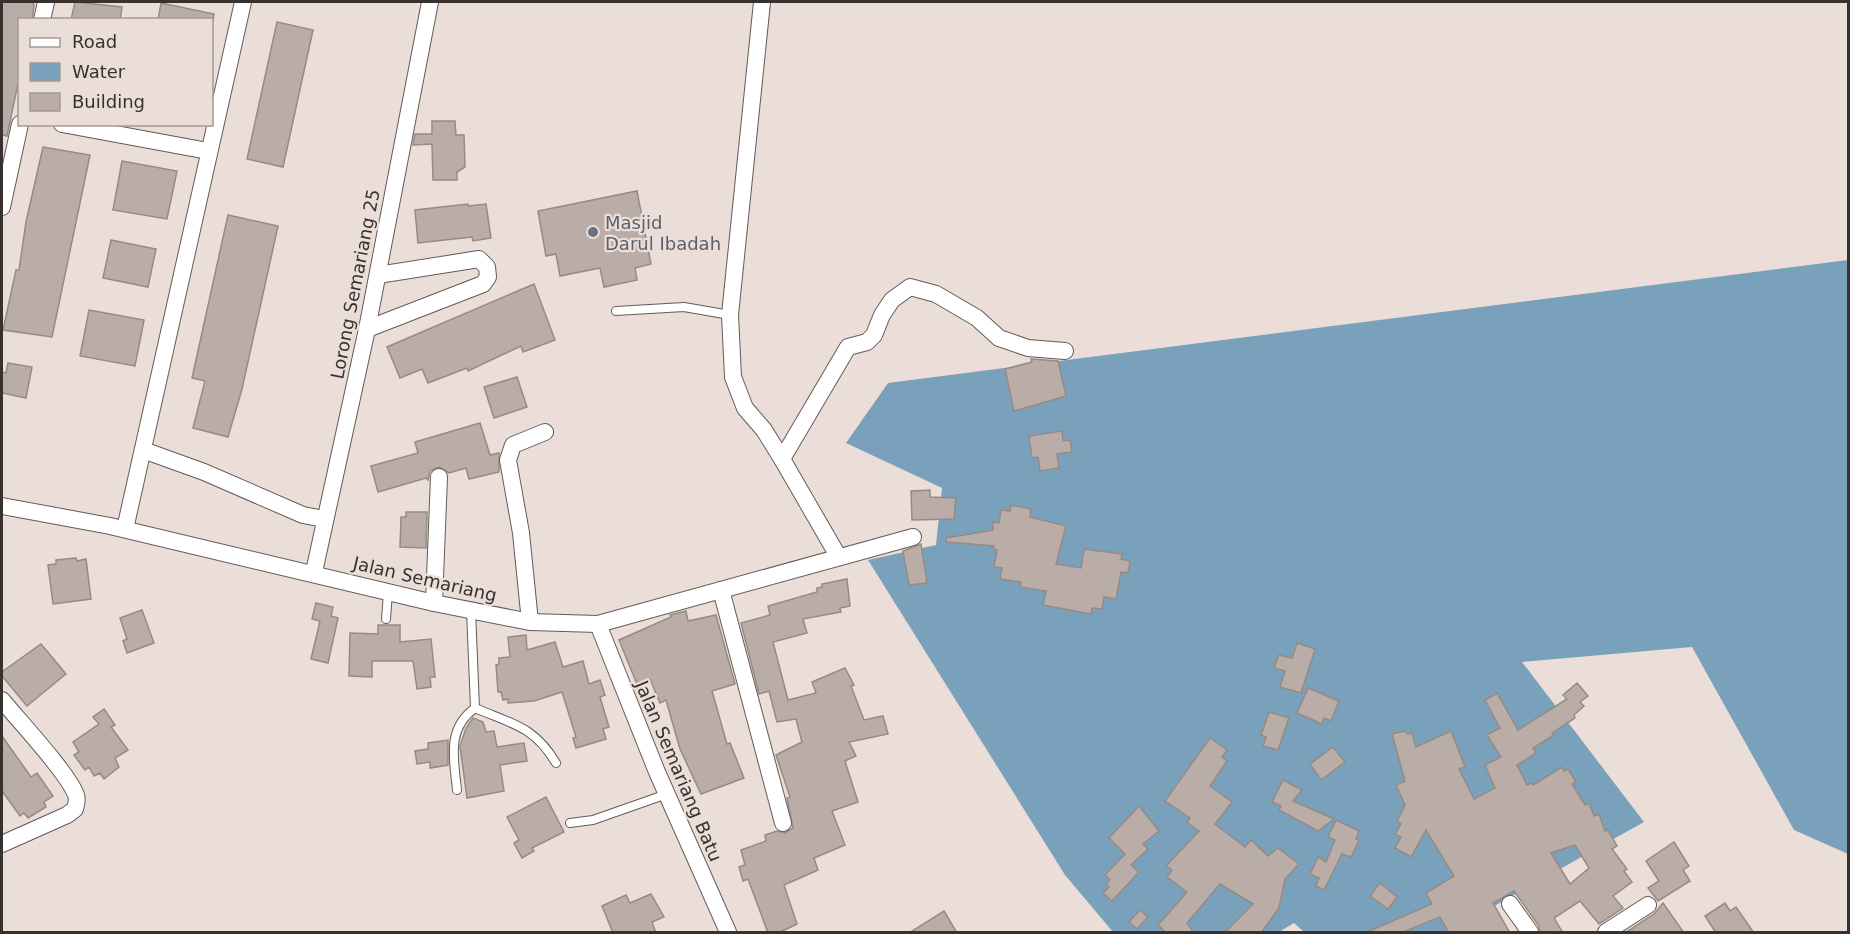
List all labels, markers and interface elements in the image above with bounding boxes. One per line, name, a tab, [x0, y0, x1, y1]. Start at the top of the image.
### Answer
legend	[18, 18, 213, 126]
text: Road	[72, 31, 117, 52]
text: Water	[72, 61, 126, 82]
text: Building	[72, 91, 145, 112]
street label: Lorong Semariang 25	[326, 187, 384, 381]
place label: Masjid Darul Ibadah	[605, 212, 721, 254]
marker: Masjid Darul Ibadah	[586, 225, 600, 239]
street label: Jalan Semariang	[350, 552, 499, 606]
street label: Jalan Semariang Batu	[631, 677, 727, 865]

